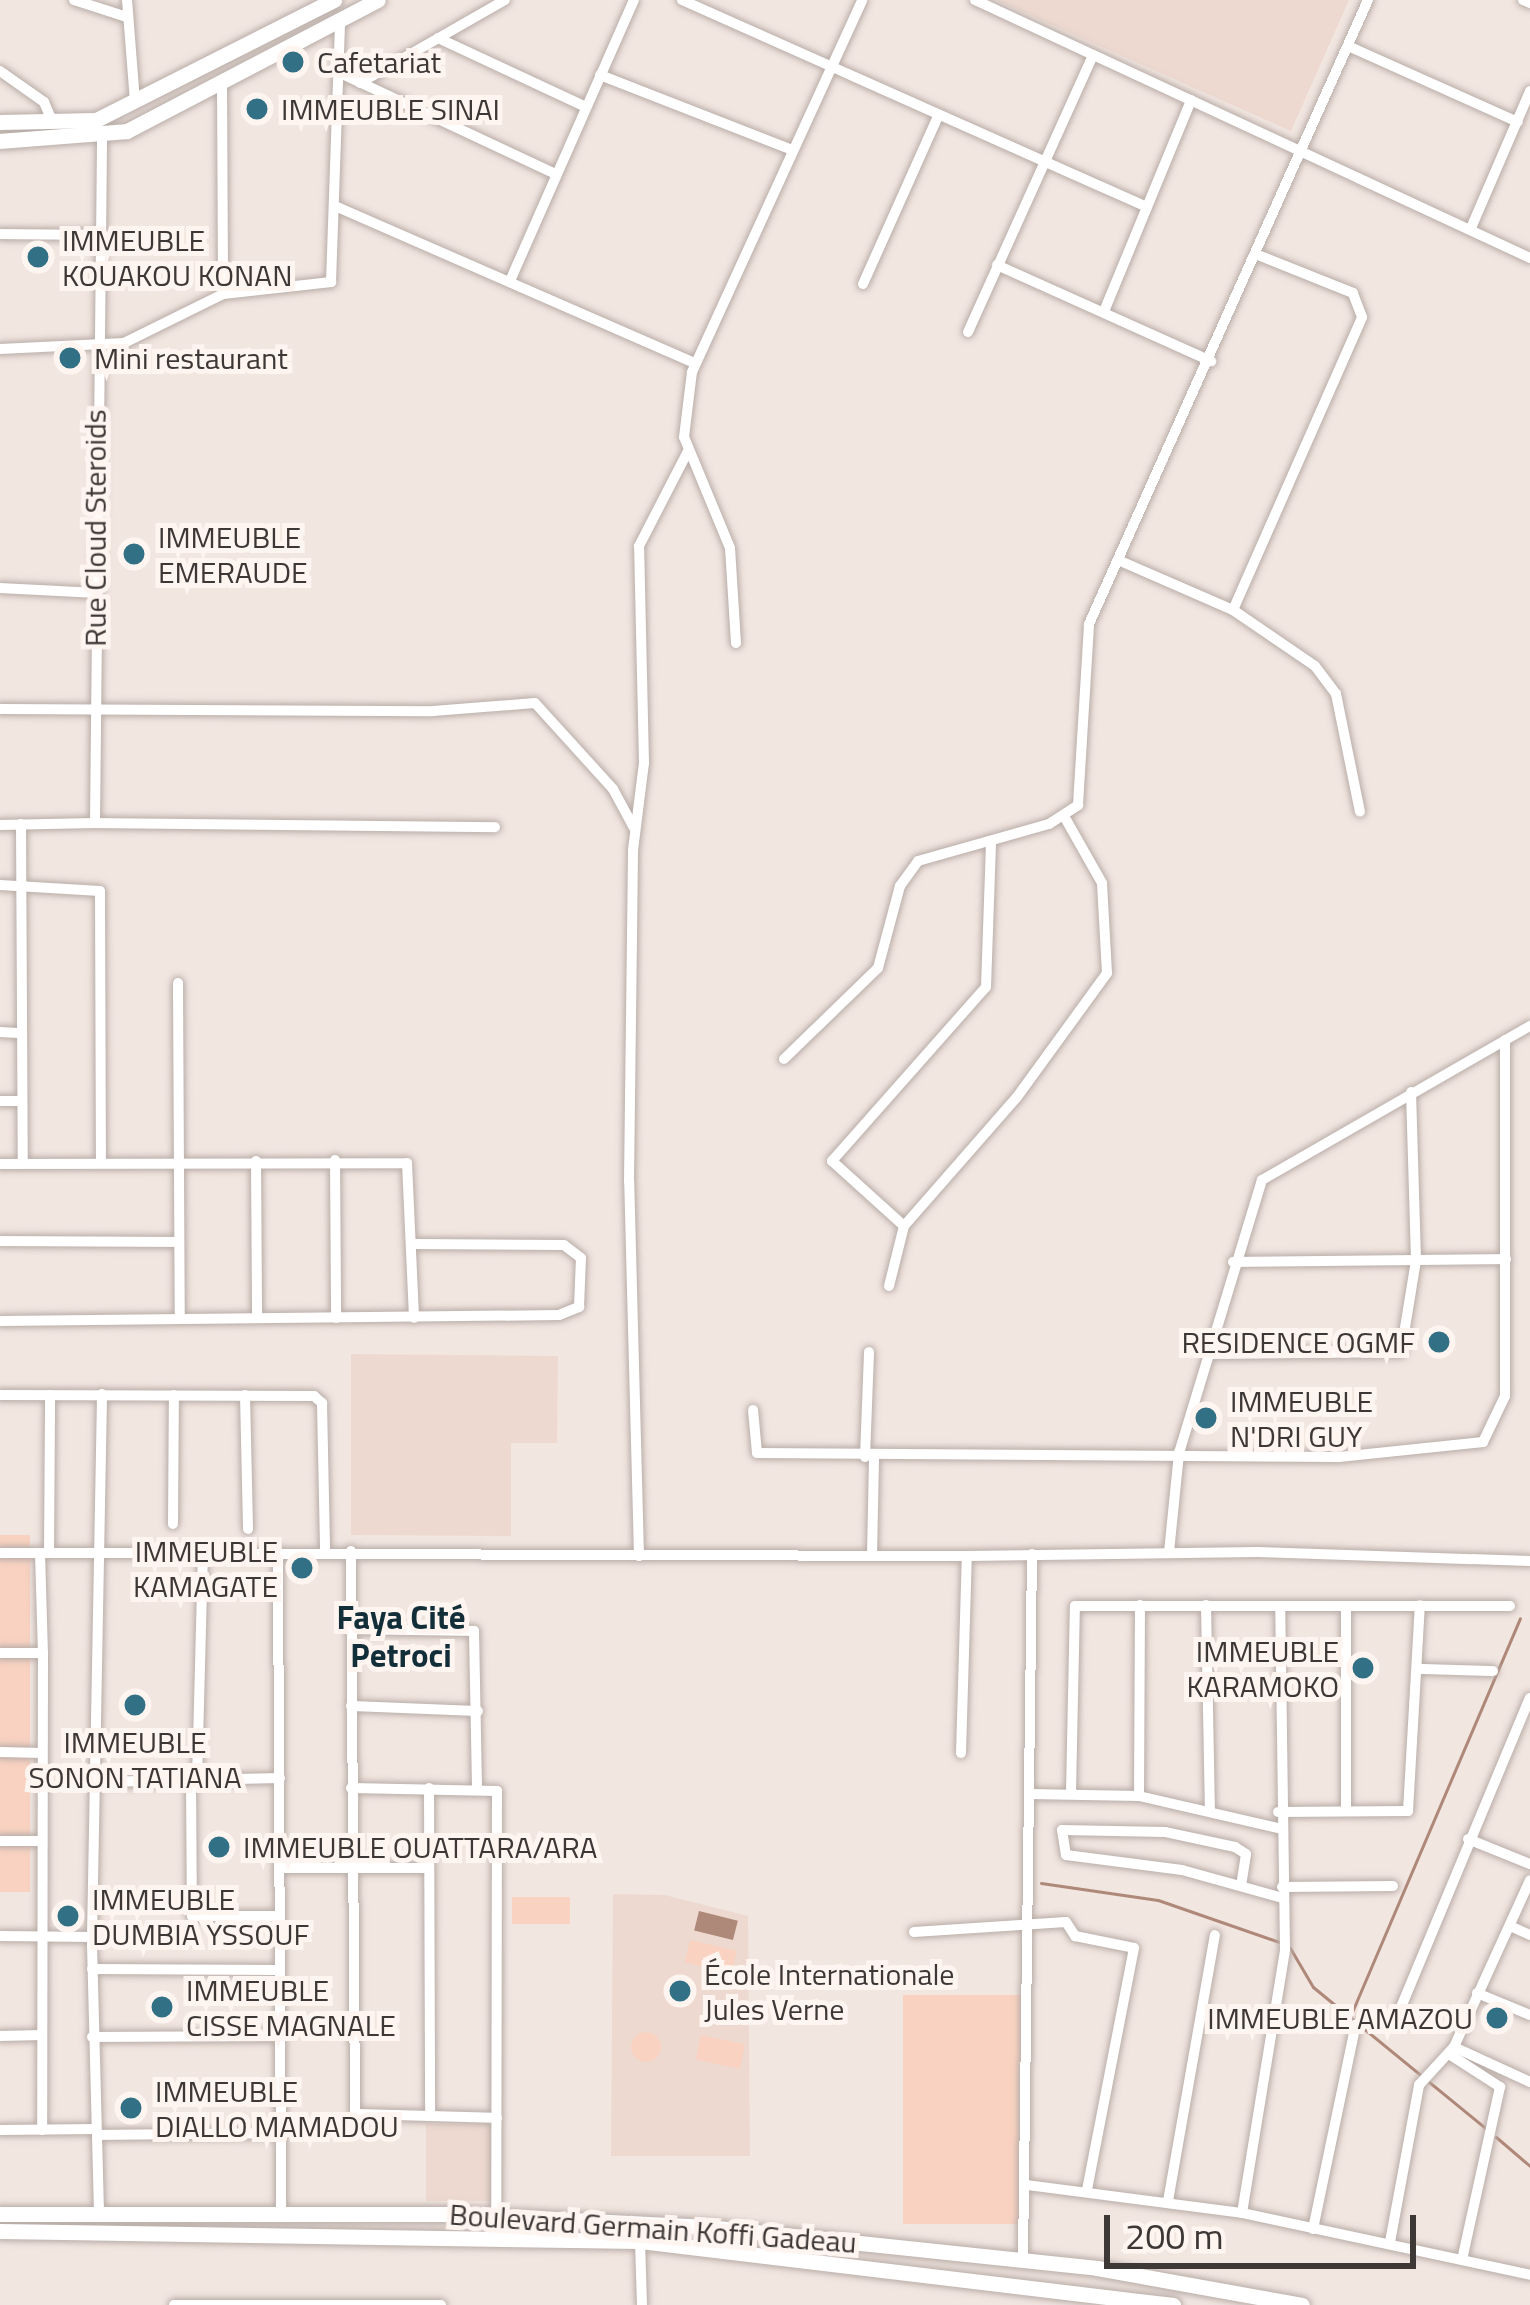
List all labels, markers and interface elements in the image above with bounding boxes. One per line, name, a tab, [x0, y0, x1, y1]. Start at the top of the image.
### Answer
place label: Cafetariat	[317, 44, 441, 80]
marker: Cafetariat	[280, 49, 306, 75]
place label: IMMEUBLE SINAI	[281, 91, 500, 127]
marker: IMMEUBLE SINAI	[244, 96, 270, 122]
place label: IMMEUBLE KOUAKOU KONAN	[62, 222, 292, 292]
marker: IMMEUBLE KOUAKOU KONAN	[25, 244, 51, 270]
place label: Mini restaurant	[94, 340, 288, 376]
marker: Mini restaurant	[57, 345, 83, 371]
street label: Rue Cloud Steroids	[77, 409, 113, 647]
place label: IMMEUBLE EMERAUDE	[158, 519, 308, 590]
marker: IMMEUBLE EMERAUDE	[121, 541, 147, 567]
place label: RESIDENCE OGMF	[1181, 1324, 1415, 1360]
marker: RESIDENCE OGMF	[1426, 1329, 1452, 1355]
place label: IMMEUBLE N'DRI GUY	[1230, 1383, 1373, 1454]
marker: IMMEUBLE N'DRI GUY	[1193, 1405, 1219, 1431]
place label: IMMEUBLE KAMAGATE	[133, 1533, 278, 1604]
marker: IMMEUBLE KAMAGATE	[289, 1555, 315, 1581]
district label: Faya Cité Petroci	[336, 1598, 466, 1676]
place label: IMMEUBLE KARAMOKO	[1187, 1633, 1339, 1704]
marker: IMMEUBLE KARAMOKO	[1350, 1655, 1376, 1681]
marker: IMMEUBLE SONON TATIANA	[122, 1692, 148, 1718]
place label: IMMEUBLE SONON TATIANA	[28, 1724, 242, 1794]
place label: IMMEUBLE OUATTARA/ARA	[243, 1829, 597, 1865]
marker: IMMEUBLE OUATTARA/ARA	[206, 1834, 232, 1860]
place label: IMMEUBLE DUMBIA YSSOUF	[92, 1881, 309, 1952]
marker: IMMEUBLE DUMBIA YSSOUF	[55, 1903, 81, 1929]
place label: École Internationale Jules Verne	[704, 1956, 954, 2026]
place label: IMMEUBLE CISSE MAGNALE	[186, 1972, 396, 2042]
marker: École Internationale Jules Verne	[667, 1978, 693, 2004]
marker: IMMEUBLE CISSE MAGNALE	[149, 1994, 175, 2020]
place label: IMMEUBLE AMAZOU	[1207, 2000, 1473, 2036]
marker: IMMEUBLE AMAZOU	[1484, 2005, 1510, 2031]
place label: IMMEUBLE DIALLO MAMADOU	[155, 2073, 399, 2144]
marker: IMMEUBLE DIALLO MAMADOU	[118, 2095, 144, 2121]
scale bar	[1110, 2191, 1422, 2265]
street label: Boulevard Germain Koffi Gadeau	[448, 2196, 858, 2260]
text: 200 m	[1125, 2208, 1224, 2263]

